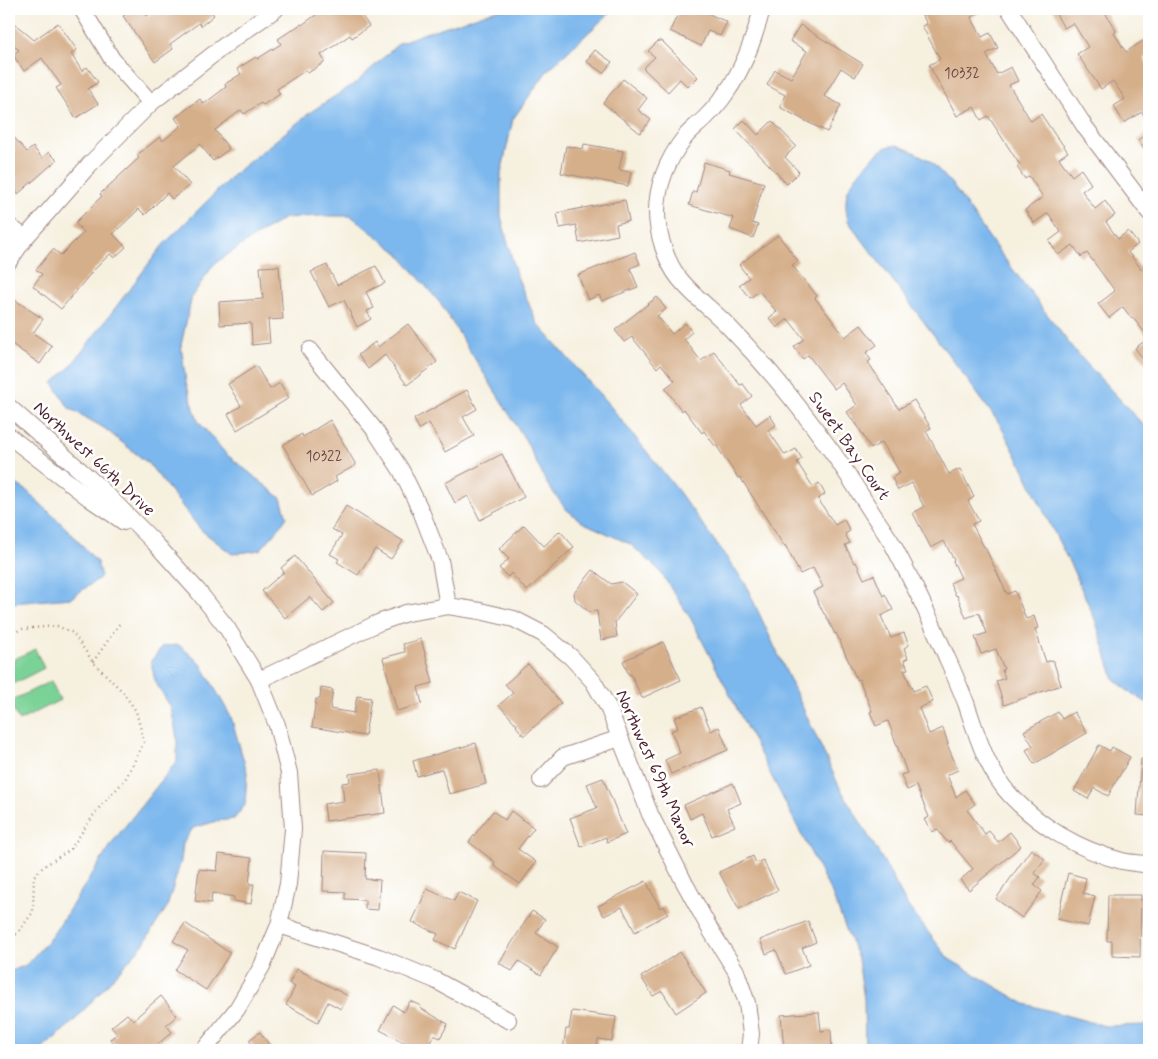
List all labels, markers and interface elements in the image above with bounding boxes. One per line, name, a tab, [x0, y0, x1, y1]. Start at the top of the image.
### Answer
house number: 10332	[944, 64, 980, 84]
street label: Sweet Bay Court	[802, 387, 896, 506]
street label: Northwest 66th Drive	[28, 396, 160, 522]
house number: 10322	[306, 447, 342, 467]
street label: Northwest 69th Manor	[609, 686, 701, 852]

